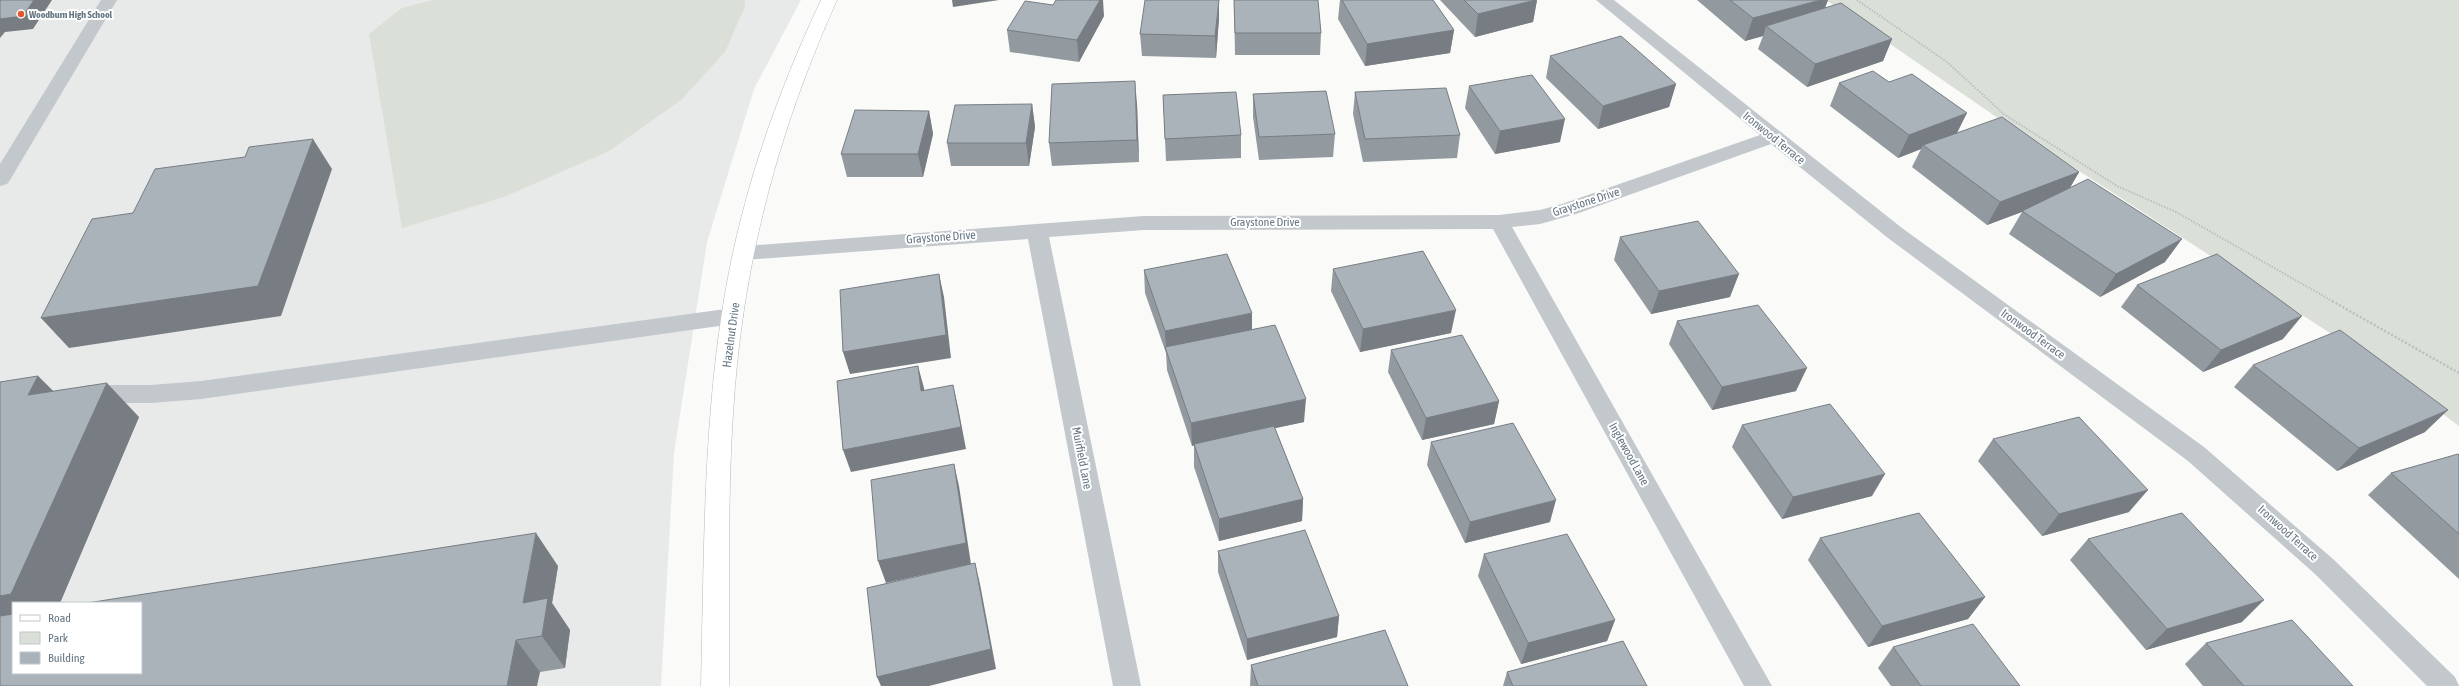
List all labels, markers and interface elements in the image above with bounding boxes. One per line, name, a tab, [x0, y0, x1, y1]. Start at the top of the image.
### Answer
marker: Woodburn High School	[16, 9, 26, 19]
place label: Woodburn High School	[28, 9, 113, 20]
street label: Ironwood Terrace	[1740, 109, 1808, 167]
street label: Graystone Drive	[1551, 185, 1621, 219]
street label: Graystone Drive	[1230, 215, 1300, 229]
street label: Graystone Drive	[906, 228, 976, 246]
street label: Hazelnut Drive	[720, 302, 742, 368]
street label: Ironwood Terrace	[1998, 306, 2068, 362]
street label: Inglewood Lane	[1606, 420, 1652, 488]
street label: Muirfield Lane	[1069, 426, 1095, 490]
street label: Ironwood Terrace	[2255, 502, 2321, 564]
legend	[12, 602, 142, 674]
text: Road	[48, 611, 71, 625]
text: Park	[48, 631, 69, 645]
text: Building	[48, 651, 86, 665]

